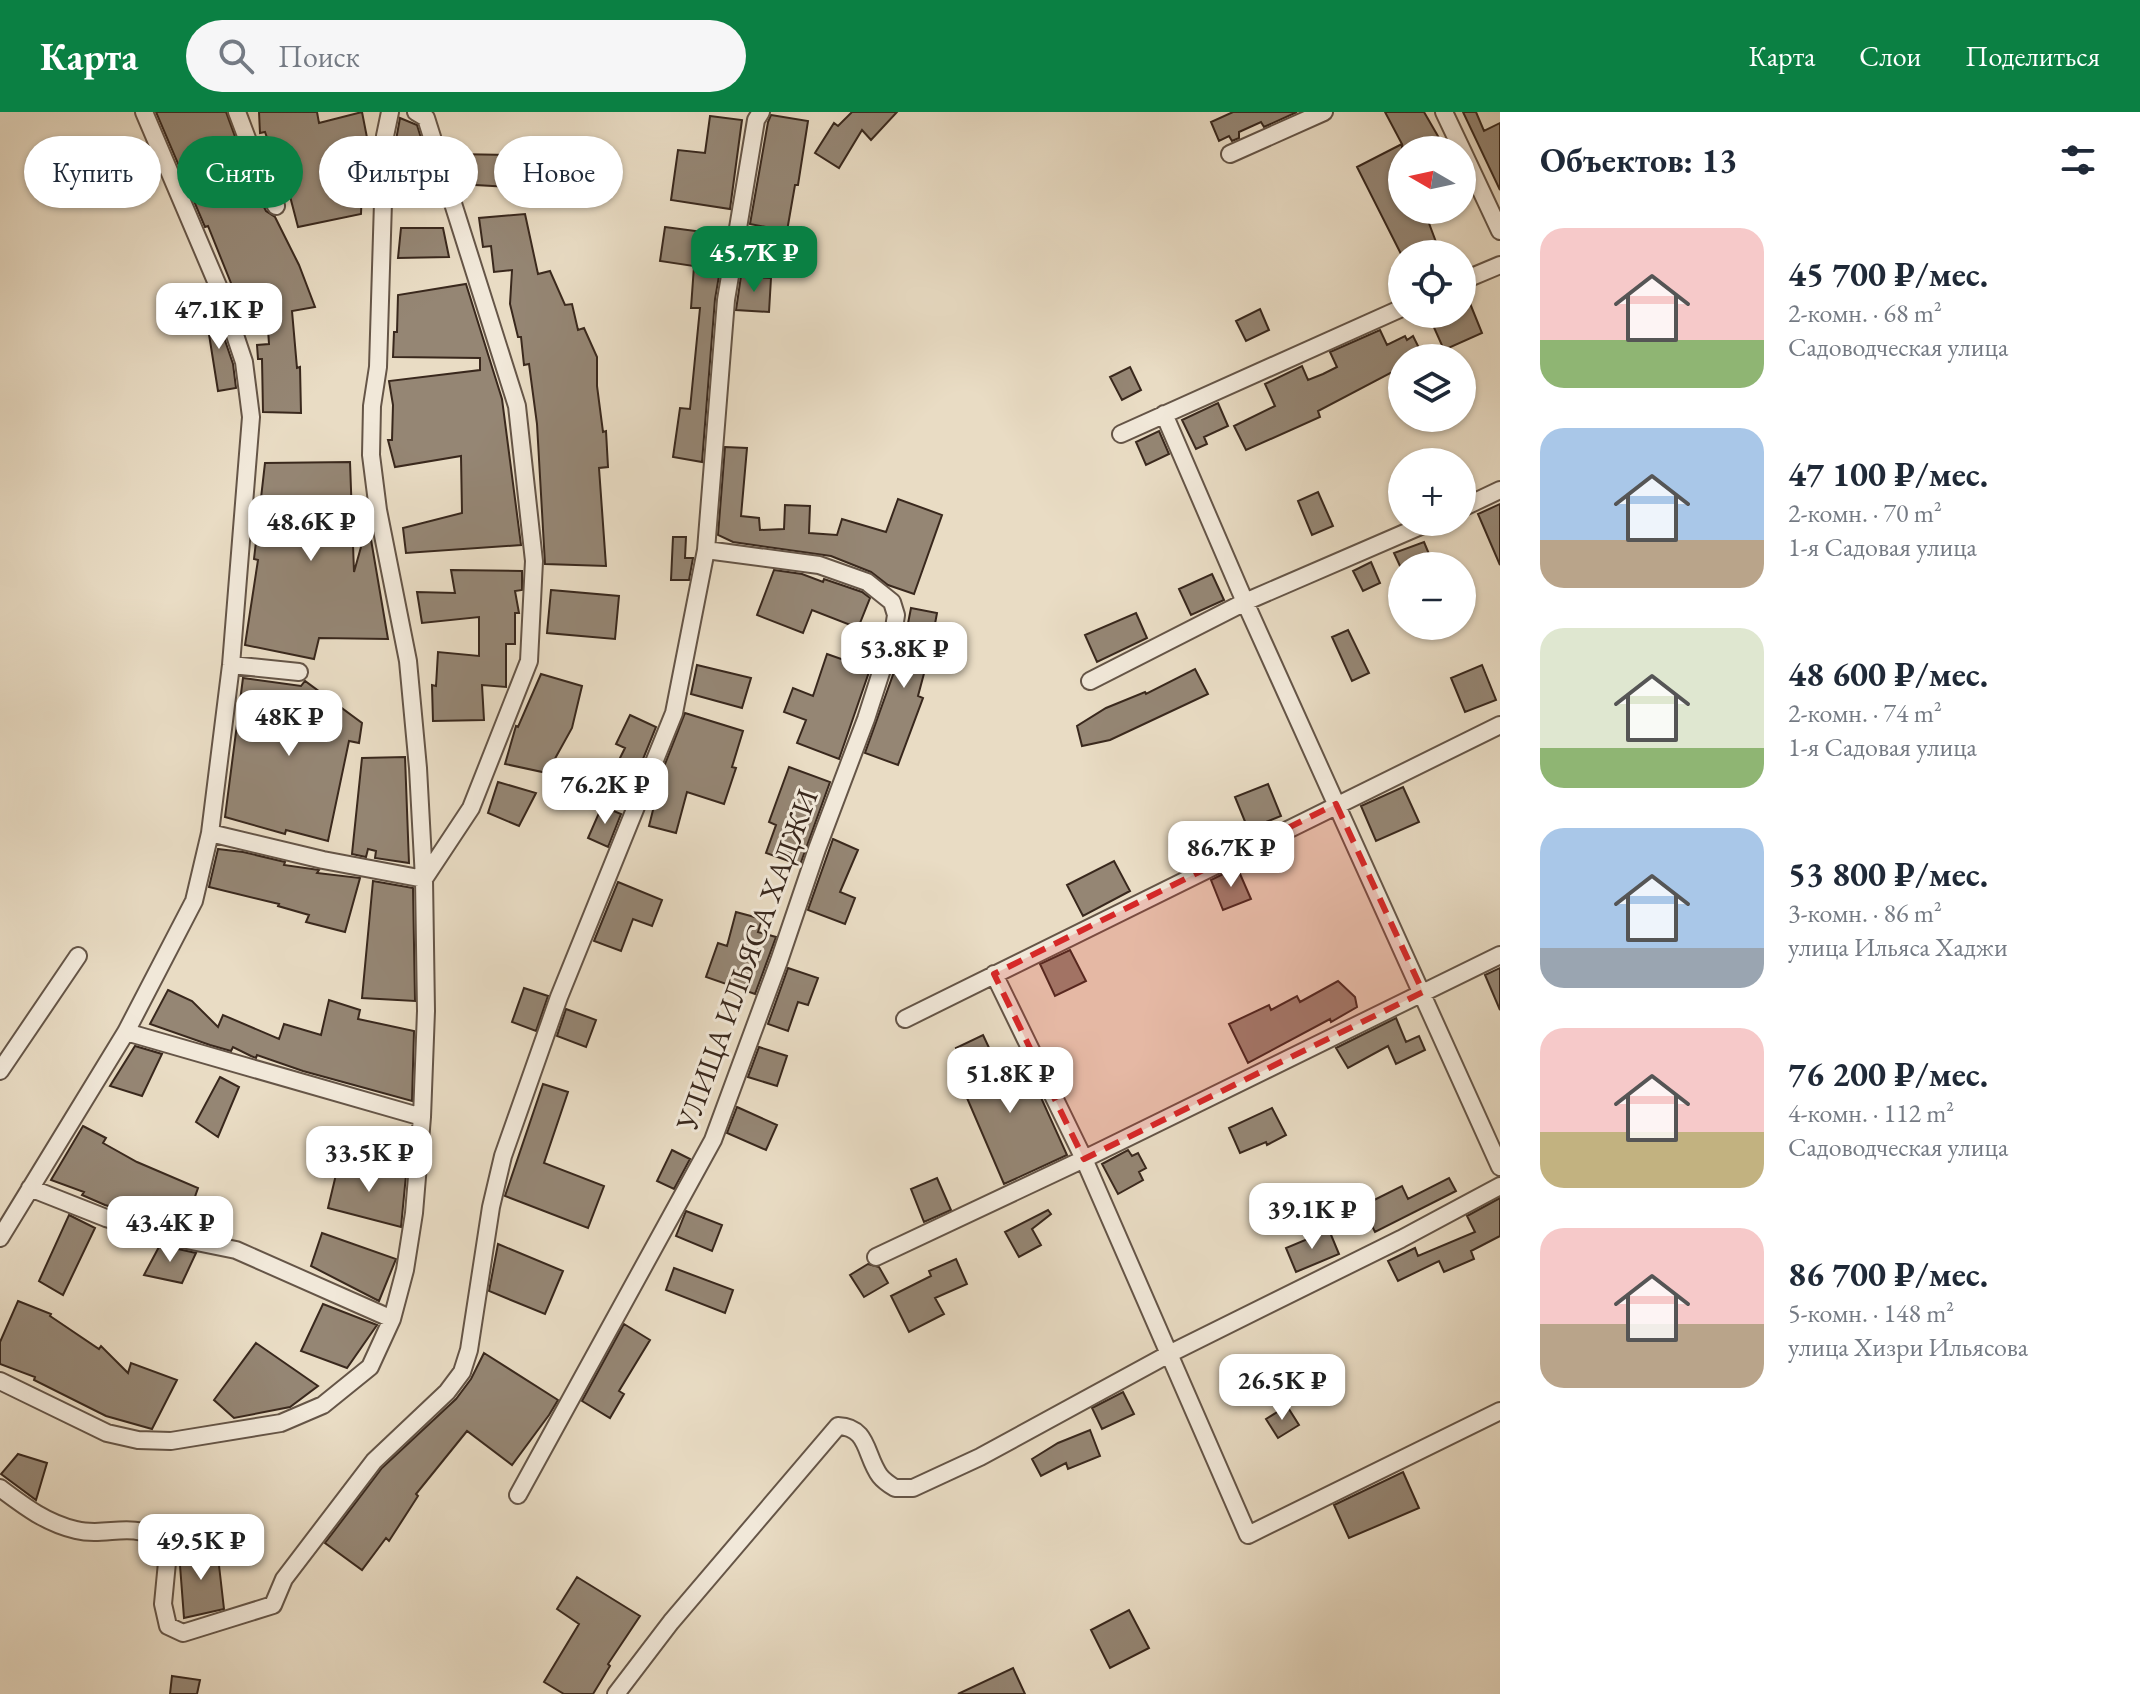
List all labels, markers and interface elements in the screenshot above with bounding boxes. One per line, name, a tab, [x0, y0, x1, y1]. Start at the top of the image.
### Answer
search box	[186, 20, 746, 92]
text: Карта	[40, 32, 138, 81]
icon: search	[214, 34, 258, 78]
text: Поиск	[278, 37, 360, 76]
text: Карта	[1748, 38, 1815, 74]
text: Слои	[1859, 38, 1921, 74]
text: Поделиться	[1965, 38, 2100, 74]
chip: Купить	[24, 136, 161, 208]
chip: Снять	[177, 136, 303, 208]
chip: Фильтры	[319, 136, 478, 208]
chip: Новое	[494, 136, 623, 208]
north arrow	[1388, 136, 1476, 224]
map controls	[1388, 136, 1476, 640]
text: Объектов: 13	[1540, 138, 1737, 182]
icon: filters	[2056, 138, 2100, 182]
pin: 45.7K ₽	[680, 226, 828, 294]
text: 45.7K ₽	[709, 235, 799, 269]
button: locate	[1388, 240, 1476, 328]
text: 45 700 ₽/мес.	[1788, 252, 1988, 296]
icon: home	[1604, 260, 1700, 356]
pin: 47.1K ₽	[145, 283, 293, 351]
text: 47.1K ₽	[174, 292, 264, 326]
text: 2-комн. · 68 m²	[1788, 296, 1942, 330]
text: Садоводческая улица	[1788, 330, 2008, 364]
button: layers	[1388, 344, 1476, 432]
button: +	[1388, 448, 1476, 536]
text: 47 100 ₽/мес.	[1788, 452, 1988, 496]
icon: home	[1604, 460, 1700, 556]
pin: 48.6K ₽	[237, 495, 385, 563]
text: 2-комн. · 70 m²	[1788, 496, 1942, 530]
text: 48.6K ₽	[266, 504, 356, 538]
text: 1-я Садовая улица	[1788, 530, 1977, 564]
button: −	[1388, 552, 1476, 640]
pin: 53.8K ₽	[830, 622, 978, 690]
text: 53.8K ₽	[859, 631, 949, 665]
text: 48 600 ₽/мес.	[1788, 652, 1988, 696]
icon: home	[1604, 660, 1700, 756]
pin: 48K ₽	[233, 690, 345, 758]
text: 2-комн. · 74 m²	[1788, 696, 1942, 730]
text: 48K ₽	[254, 699, 324, 733]
text: 1-я Садовая улица	[1788, 730, 1977, 764]
pin: 76.2K ₽	[531, 758, 679, 826]
text: 76.2K ₽	[560, 767, 650, 801]
street label: УЛИЦА ИЛЬЯСА ХАДЖИ	[666, 784, 826, 1137]
pin: 86.7K ₽	[1157, 821, 1305, 889]
text: 86.7K ₽	[1186, 830, 1276, 864]
text: 53 800 ₽/мес.	[1788, 852, 1988, 896]
icon: home	[1604, 860, 1700, 956]
text: 3-комн. · 86 m²	[1788, 896, 1942, 930]
text: улица Ильяса Хаджи	[1788, 930, 2008, 964]
pin: 51.8K ₽	[936, 1047, 1084, 1115]
text: 76 200 ₽/мес.	[1788, 1052, 1988, 1096]
text: 51.8K ₽	[965, 1056, 1055, 1090]
icon: home	[1604, 1060, 1700, 1156]
text: 4-комн. · 112 m²	[1788, 1096, 1954, 1130]
pin: 33.5K ₽	[295, 1126, 443, 1194]
text: Садоводческая улица	[1788, 1130, 2008, 1164]
text: 33.5K ₽	[324, 1135, 414, 1169]
pin: 39.1K ₽	[1238, 1183, 1386, 1251]
text: 39.1K ₽	[1267, 1192, 1357, 1226]
pin: 43.4K ₽	[96, 1196, 244, 1264]
text: 43.4K ₽	[125, 1205, 215, 1239]
text: 86 700 ₽/мес.	[1788, 1252, 1988, 1296]
icon: home	[1604, 1260, 1700, 1356]
text: 5-комн. · 148 m²	[1788, 1296, 1954, 1330]
text: улица Хизри Ильясова	[1788, 1330, 2028, 1364]
pin: 26.5K ₽	[1208, 1354, 1356, 1422]
text: 26.5K ₽	[1237, 1363, 1327, 1397]
pin: 49.5K ₽	[127, 1514, 275, 1582]
text: 49.5K ₽	[156, 1523, 246, 1557]

